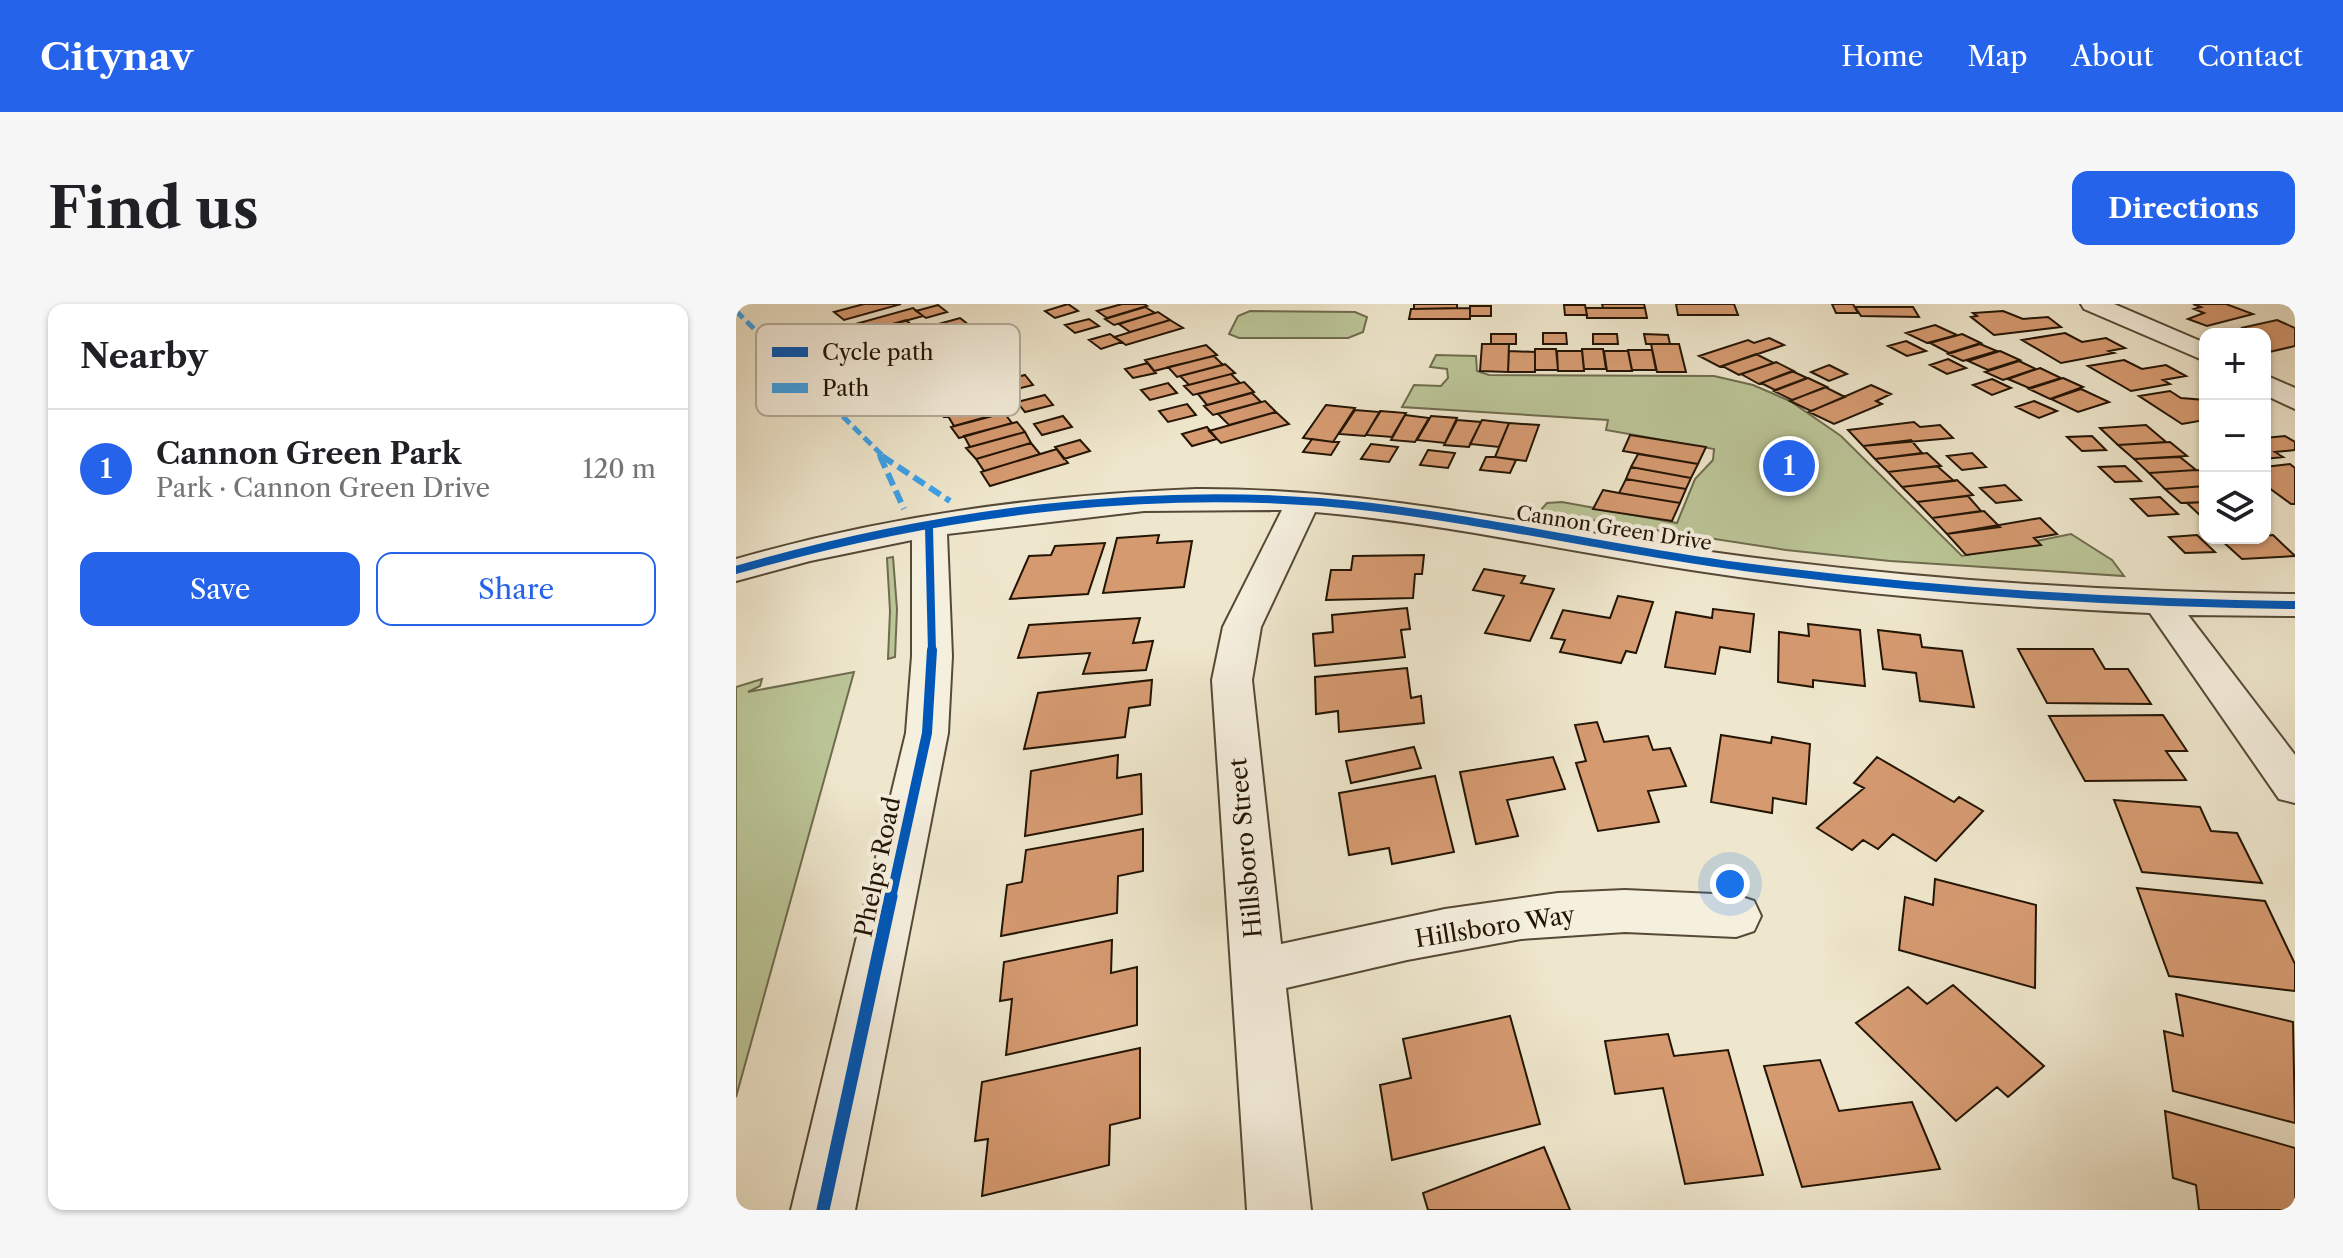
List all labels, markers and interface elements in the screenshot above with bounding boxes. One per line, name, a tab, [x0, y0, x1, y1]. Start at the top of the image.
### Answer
text: Citynav	[40, 33, 193, 80]
text: Home	[1841, 39, 1923, 73]
text: Map	[1967, 39, 2027, 73]
text: About	[2071, 39, 2153, 73]
text: Contact	[2197, 39, 2303, 73]
button: Directions	[2072, 171, 2295, 245]
text: Find us	[48, 174, 259, 243]
legend	[756, 324, 1020, 416]
map controls	[2199, 328, 2271, 544]
button: +	[2199, 328, 2271, 400]
text: Nearby	[80, 335, 208, 377]
text: Cycle path	[822, 339, 934, 366]
text: Path	[822, 375, 870, 402]
button: −	[2199, 400, 2271, 472]
text: Cannon Green Park	[156, 435, 461, 472]
pin: 1	[1763, 436, 1815, 496]
text: 1	[100, 453, 112, 485]
text: 120 m	[582, 453, 656, 485]
text: Park · Cannon Green Drive	[156, 472, 490, 504]
button: layers	[2199, 472, 2271, 544]
street label: Cannon Green Drive	[1515, 501, 1713, 555]
button: Save	[80, 552, 360, 626]
button: Share	[376, 552, 656, 626]
street label: Hillsboro Street	[1223, 756, 1268, 939]
street label: Phelps Road	[849, 794, 907, 940]
your location	[1710, 864, 1750, 904]
street label: Hillsboro Way	[1413, 899, 1577, 953]

